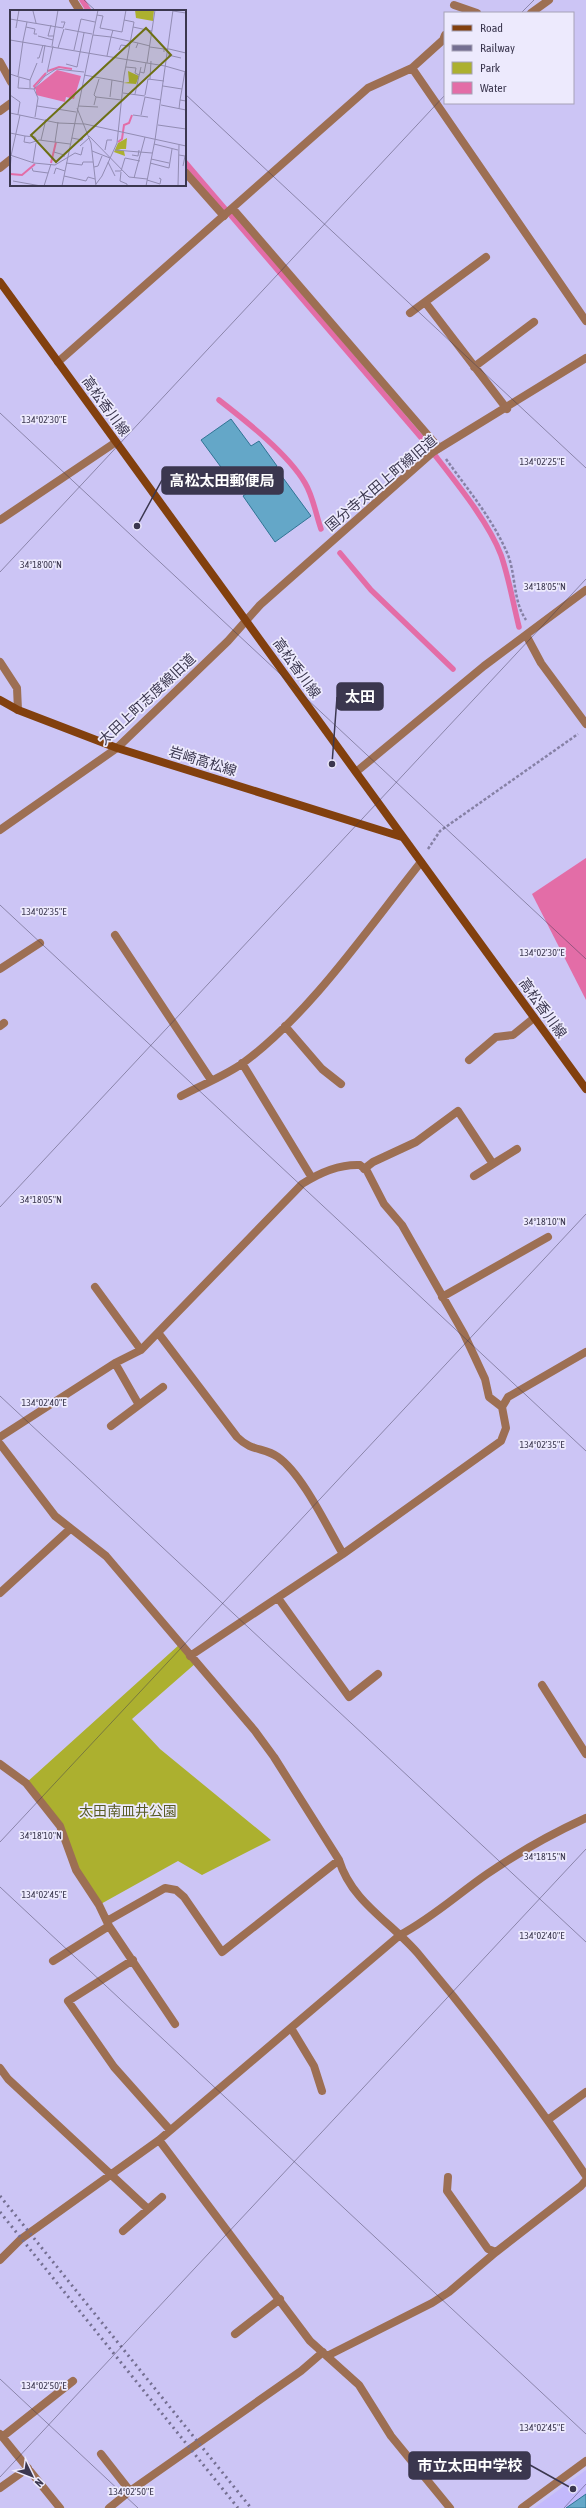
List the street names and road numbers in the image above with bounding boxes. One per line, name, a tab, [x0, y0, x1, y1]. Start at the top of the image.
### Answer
street label: 高松香川線	[79, 373, 133, 439]
street label: 国分寺太田上町線旧道	[322, 432, 440, 534]
street label: 高松香川線	[270, 635, 324, 701]
street label: 太田上町志度線旧道	[95, 650, 199, 748]
street label: 岩崎高松線	[167, 743, 239, 779]
street label: 高松香川線	[516, 975, 570, 1041]

